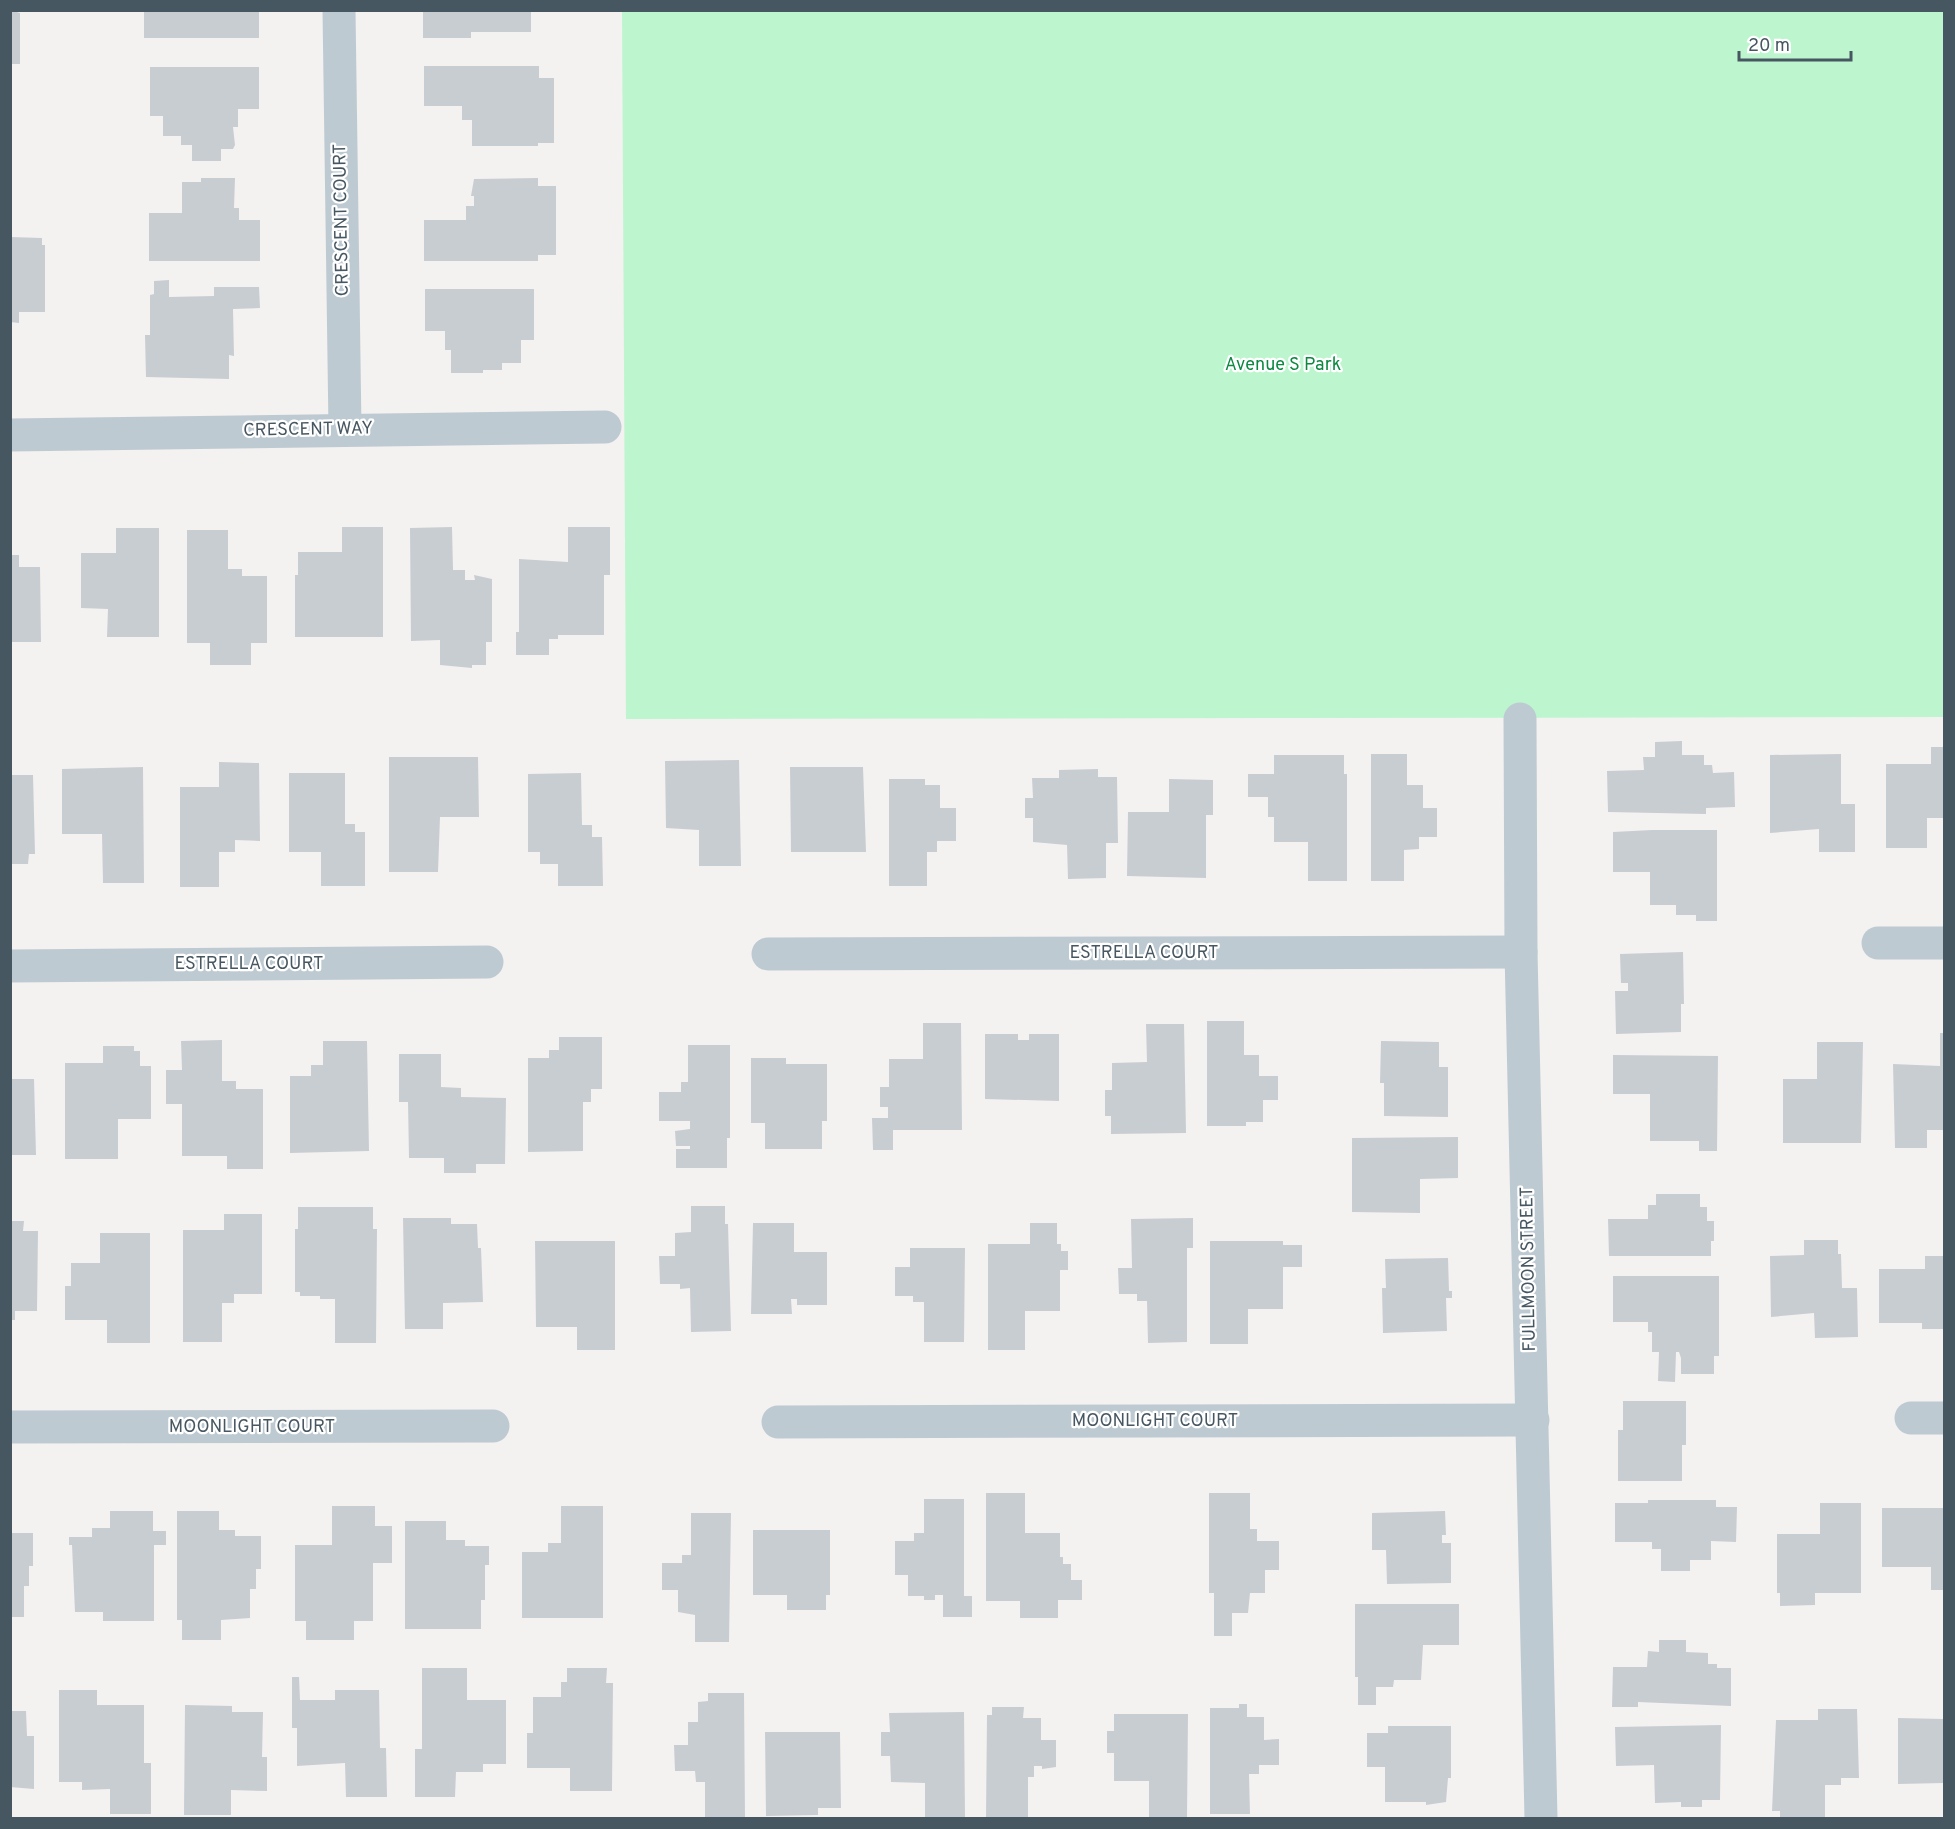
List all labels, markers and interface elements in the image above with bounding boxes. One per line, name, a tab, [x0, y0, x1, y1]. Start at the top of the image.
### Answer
scale bar	[1739, 24, 1852, 62]
text: 20 m	[1748, 35, 1790, 58]
street label: CRESCENT COURT	[329, 143, 355, 297]
park label: Avenue S Park	[1225, 354, 1341, 377]
street label: CRESCENT WAY	[243, 417, 373, 443]
street label: ESTRELLA COURT	[1069, 942, 1219, 965]
street label: ESTRELLA COURT	[174, 953, 324, 976]
street label: FULLMOON STREET	[1516, 1186, 1542, 1352]
street label: MOONLIGHT COURT	[1072, 1410, 1238, 1433]
street label: MOONLIGHT COURT	[169, 1416, 335, 1439]

